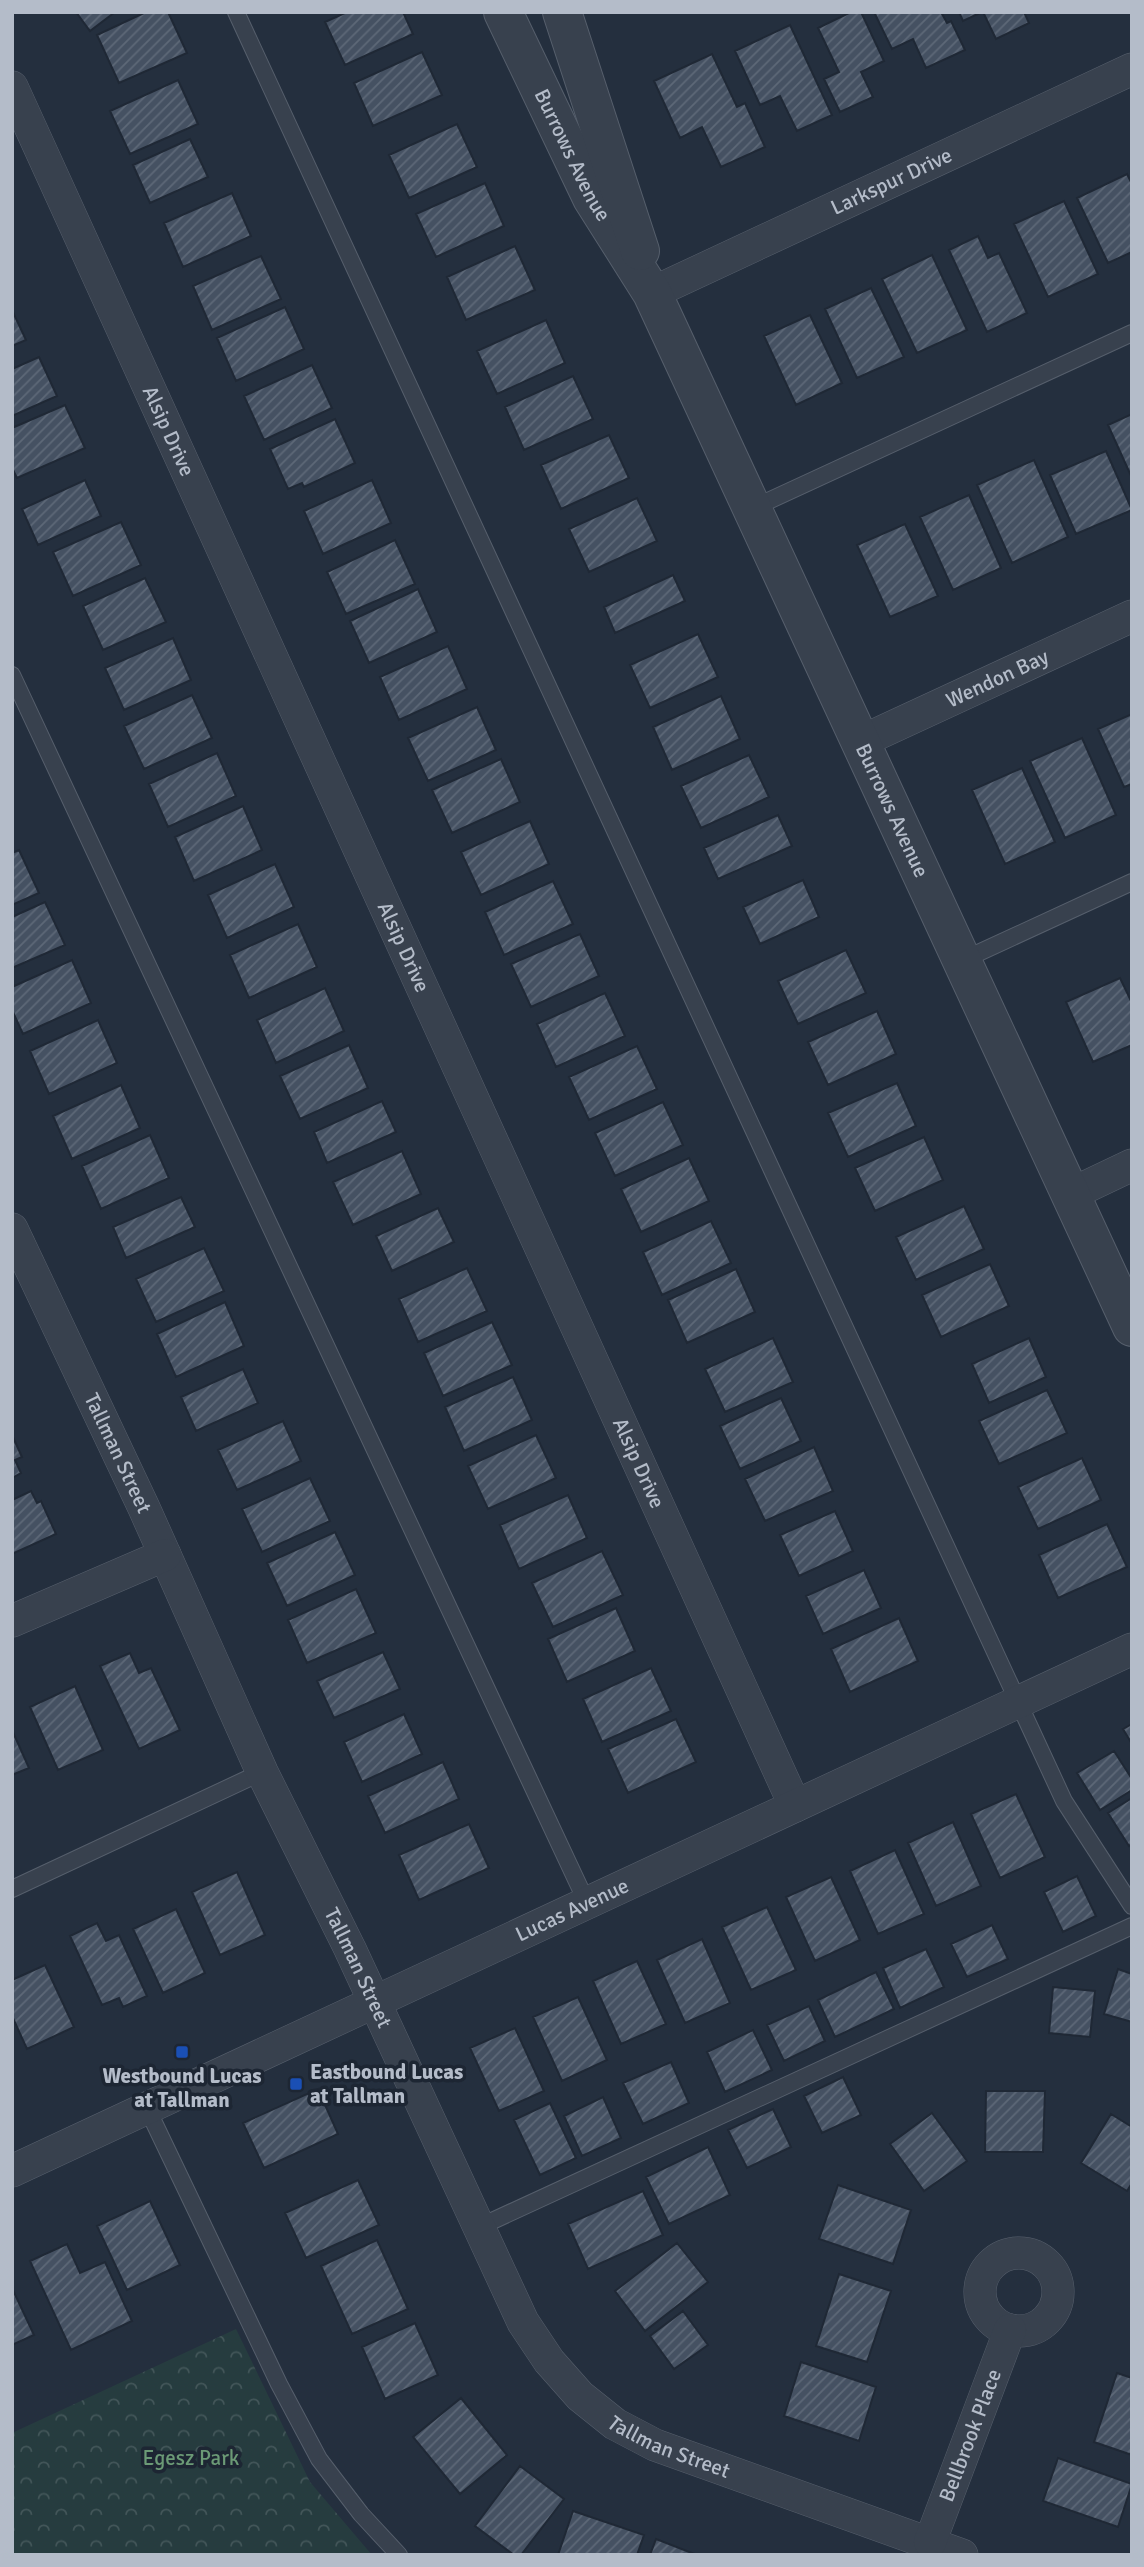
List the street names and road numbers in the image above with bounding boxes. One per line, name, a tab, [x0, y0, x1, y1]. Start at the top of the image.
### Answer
street label: Burrows Avenue	[529, 85, 616, 226]
street label: Larkspur Drive	[826, 142, 956, 221]
street label: Alsip Drive	[137, 382, 201, 480]
street label: Wendon Bay	[942, 643, 1053, 713]
street label: Burrows Avenue	[850, 739, 934, 882]
street label: Alsip Drive	[372, 898, 436, 996]
street label: Tallman Street	[79, 1389, 158, 1517]
street label: Alsip Drive	[607, 1414, 671, 1512]
street label: Lucas Avenue	[511, 1872, 633, 1947]
street label: Tallman Street	[319, 1903, 398, 2032]
street label: Bellbrook Place	[933, 2365, 1007, 2505]
street label: Tallman Street	[602, 2410, 733, 2484]

